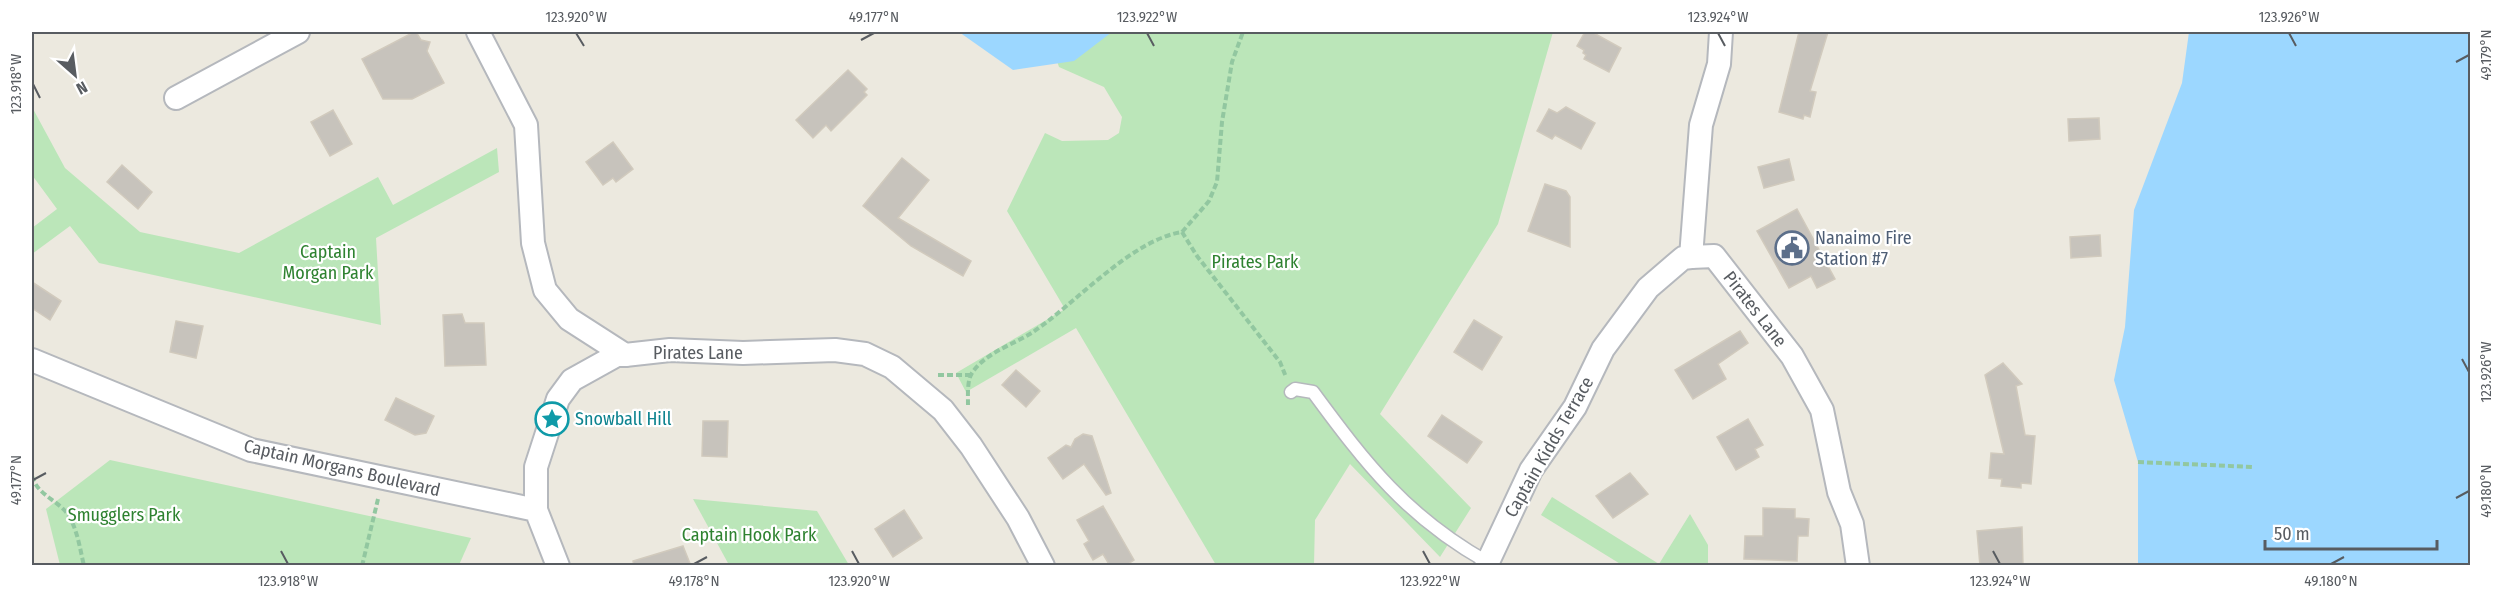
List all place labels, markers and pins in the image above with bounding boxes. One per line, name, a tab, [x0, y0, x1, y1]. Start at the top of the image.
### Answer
place label: Nanaimo Fire Station #7	[1815, 227, 1912, 270]
public building icon: Nanaimo Fire Station #7	[1774, 230, 1810, 266]
place icon: Snowball Hill	[534, 401, 570, 437]
place label: Snowball Hill	[575, 408, 672, 430]

